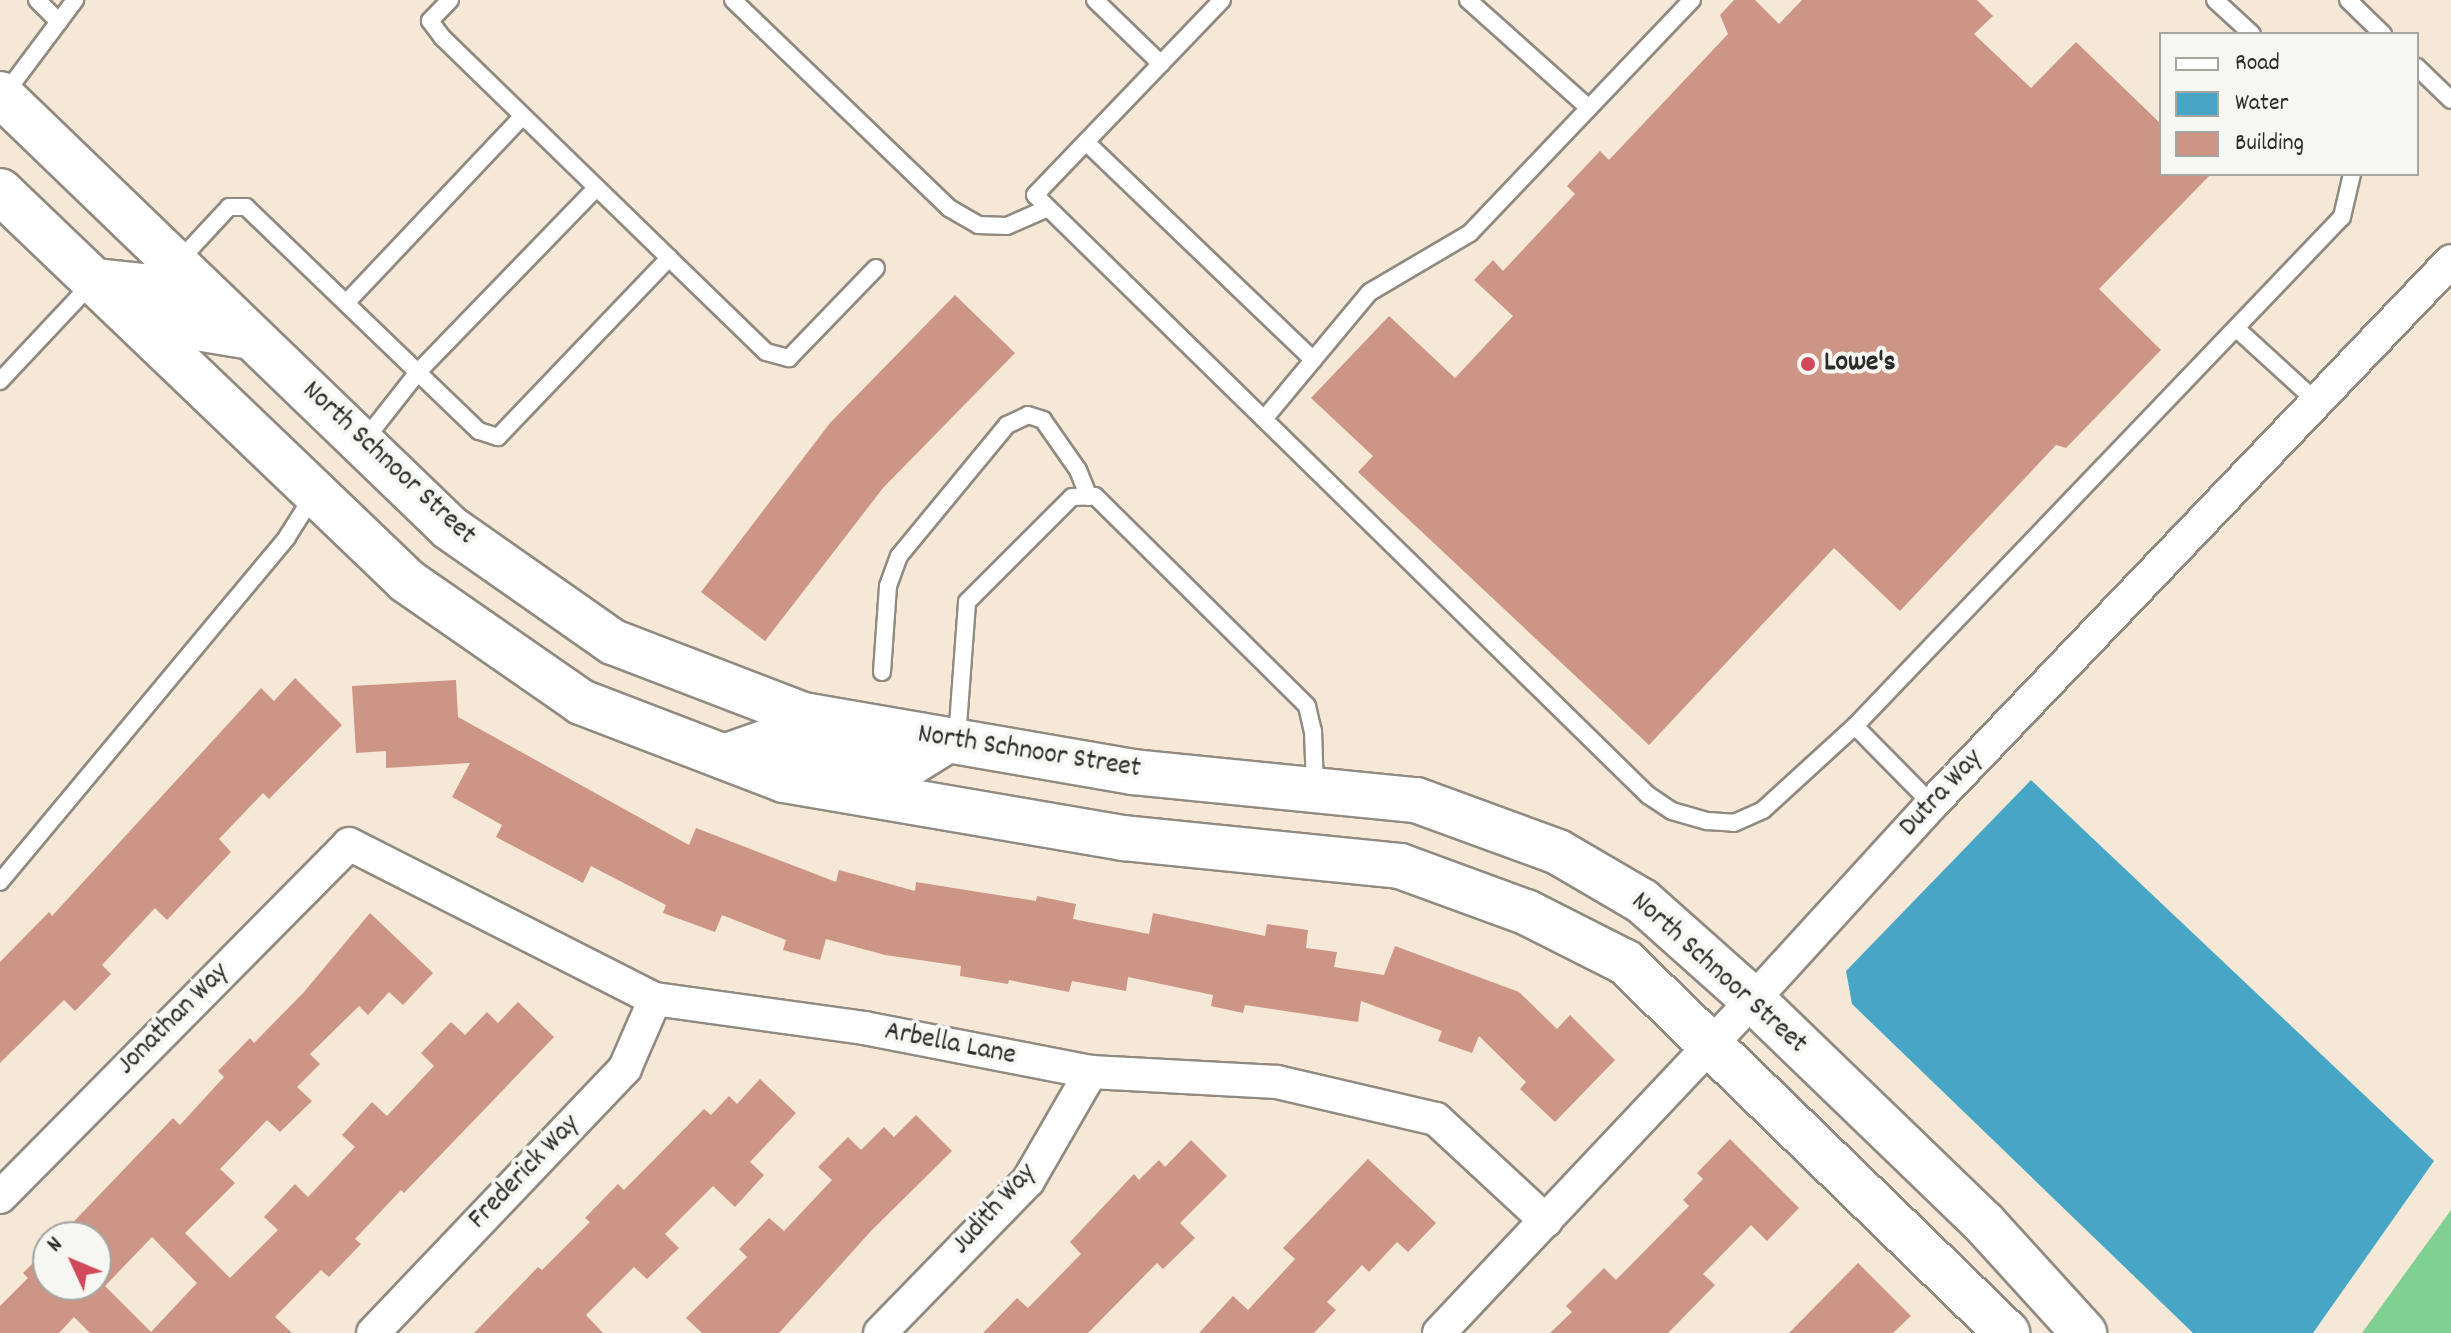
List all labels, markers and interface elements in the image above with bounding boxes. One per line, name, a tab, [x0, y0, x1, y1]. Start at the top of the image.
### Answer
legend	[2159, 32, 2419, 176]
text: Road	[2235, 47, 2280, 81]
text: Water	[2235, 87, 2288, 121]
text: Building	[2235, 127, 2304, 161]
place label: Lowe's	[1824, 347, 1896, 381]
marker: Lowe's	[1799, 355, 1817, 373]
street label: North Schnoor Street	[294, 375, 482, 553]
street label: North Schnoor Street	[915, 719, 1143, 787]
street label: Dutra Way	[1893, 743, 1991, 845]
street label: North Schnoor Street	[1623, 886, 1813, 1062]
street label: Jonathan Way	[111, 957, 237, 1083]
street label: Arbella Lane	[882, 1016, 1018, 1074]
street label: Frederick Way	[462, 1109, 588, 1237]
street label: Judith Way	[946, 1158, 1044, 1262]
north arrow	[32, 1221, 112, 1301]
text: N	[41, 1231, 71, 1260]

